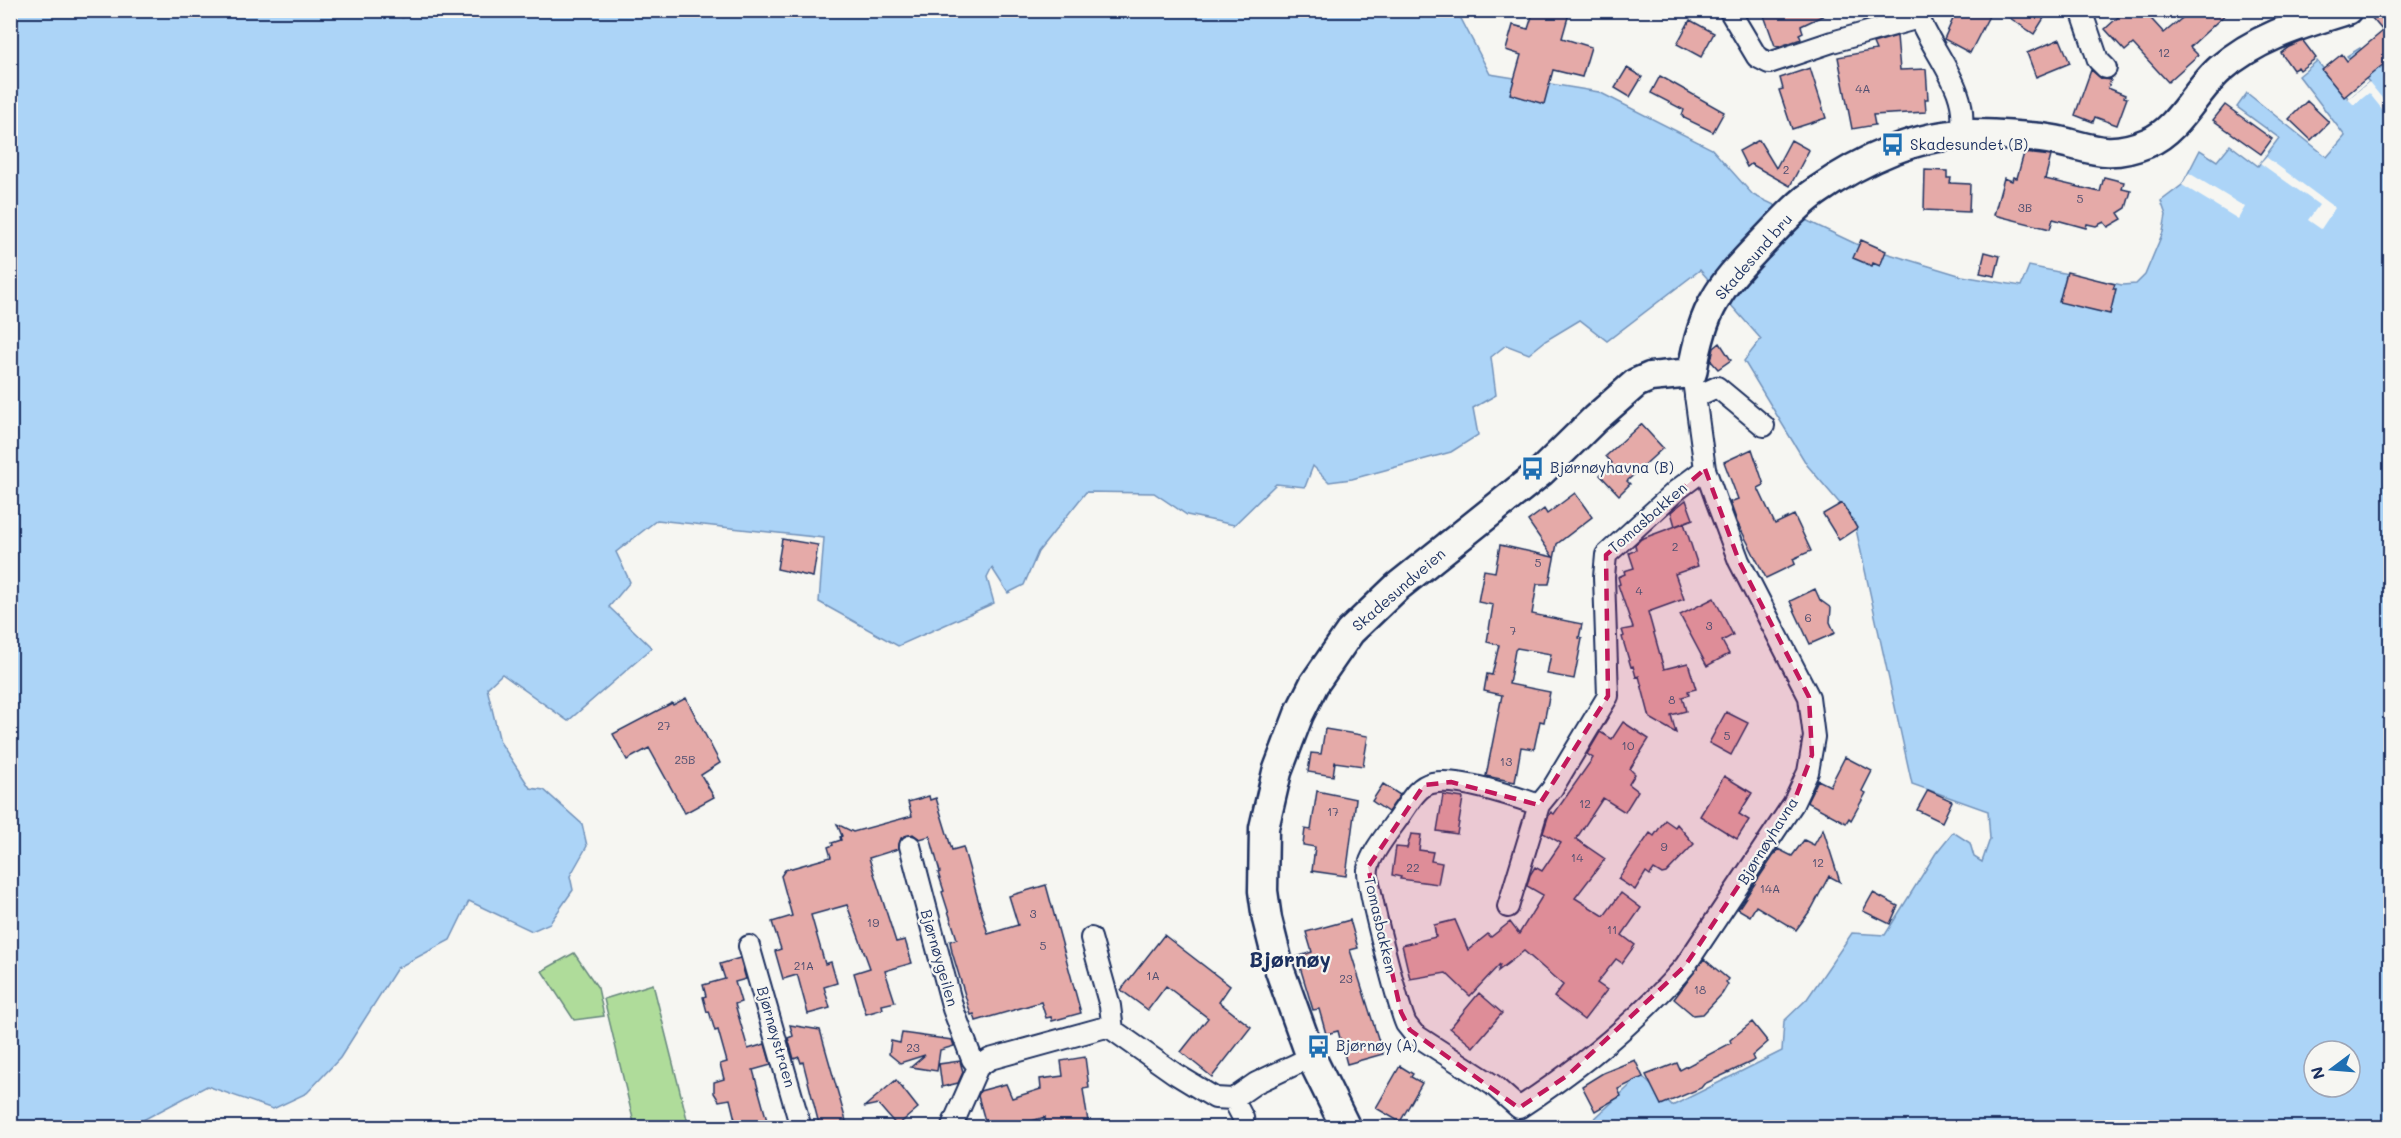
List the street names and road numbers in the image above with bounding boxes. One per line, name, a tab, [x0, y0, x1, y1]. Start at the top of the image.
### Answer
street label: Skadesund bru	[1710, 209, 1796, 304]
street label: Tomasbakken	[1604, 477, 1691, 557]
street label: Skadesundveien	[1348, 543, 1449, 635]
street label: Bjørnøyhavna	[1732, 793, 1802, 888]
street label: Tomasbakken	[1360, 875, 1402, 975]
street label: Bjørnøygeilen	[917, 907, 963, 1009]
street label: Bjørnøystraen	[753, 984, 801, 1090]

